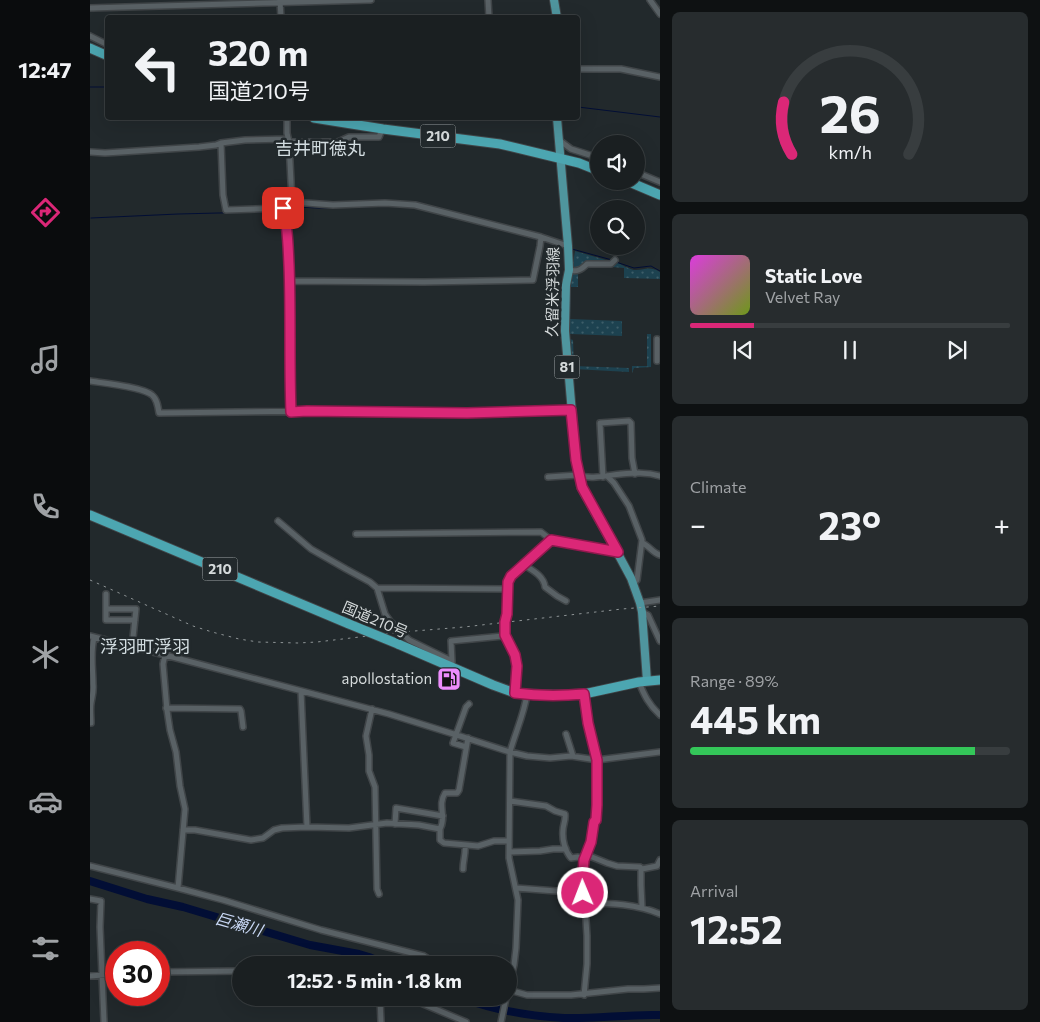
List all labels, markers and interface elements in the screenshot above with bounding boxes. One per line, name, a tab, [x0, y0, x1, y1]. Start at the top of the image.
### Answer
text: 320 m	[208, 30, 308, 73]
icon: left	[125, 35, 190, 100]
text: 12:47	[18, 56, 72, 83]
text: 国道210号	[208, 77, 310, 104]
text: 26	[819, 80, 881, 144]
road number: 210	[420, 124, 456, 148]
map controls	[590, 135, 645, 255]
button: sound	[590, 135, 645, 190]
district label: 吉井町徳丸	[275, 137, 365, 159]
text: km/h	[828, 141, 872, 163]
pin	[262, 187, 304, 229]
icon: arrive	[269, 194, 297, 222]
icon: directions	[28, 195, 63, 230]
button: search	[590, 200, 645, 255]
street label: 久留米浮羽線	[542, 247, 562, 337]
text: Static Love	[765, 264, 862, 287]
text: Velvet Ray	[765, 287, 840, 306]
icon: previous	[729, 336, 757, 364]
icon: pause	[836, 336, 864, 364]
icon: next	[943, 336, 971, 364]
icon: music	[28, 342, 63, 377]
road number: 81	[554, 356, 580, 378]
text: Climate	[690, 477, 746, 496]
icon: phone	[28, 489, 63, 524]
text: 23°	[818, 501, 881, 548]
text: −	[690, 507, 706, 541]
text: +	[994, 507, 1010, 541]
road number: 210	[202, 558, 238, 580]
street label: 国道210号	[340, 597, 411, 641]
district label: 浮羽町浮羽	[100, 635, 190, 657]
icon: climate	[28, 637, 63, 672]
fuel station icon: apollostation	[436, 666, 462, 692]
place label: apollostation	[342, 669, 432, 687]
text: Range · 89%	[690, 671, 779, 690]
text: 445 km	[690, 695, 821, 742]
icon: car	[28, 784, 63, 819]
position arrow	[556, 866, 608, 918]
text: Arrival	[690, 881, 738, 900]
text: 12:52	[690, 905, 783, 952]
water label: 巨瀬川	[213, 908, 267, 940]
icon: filters	[28, 931, 63, 966]
speed limit sign: 30	[105, 941, 170, 1006]
text: 12:52 · 5 min · 1.8 km	[287, 969, 462, 992]

